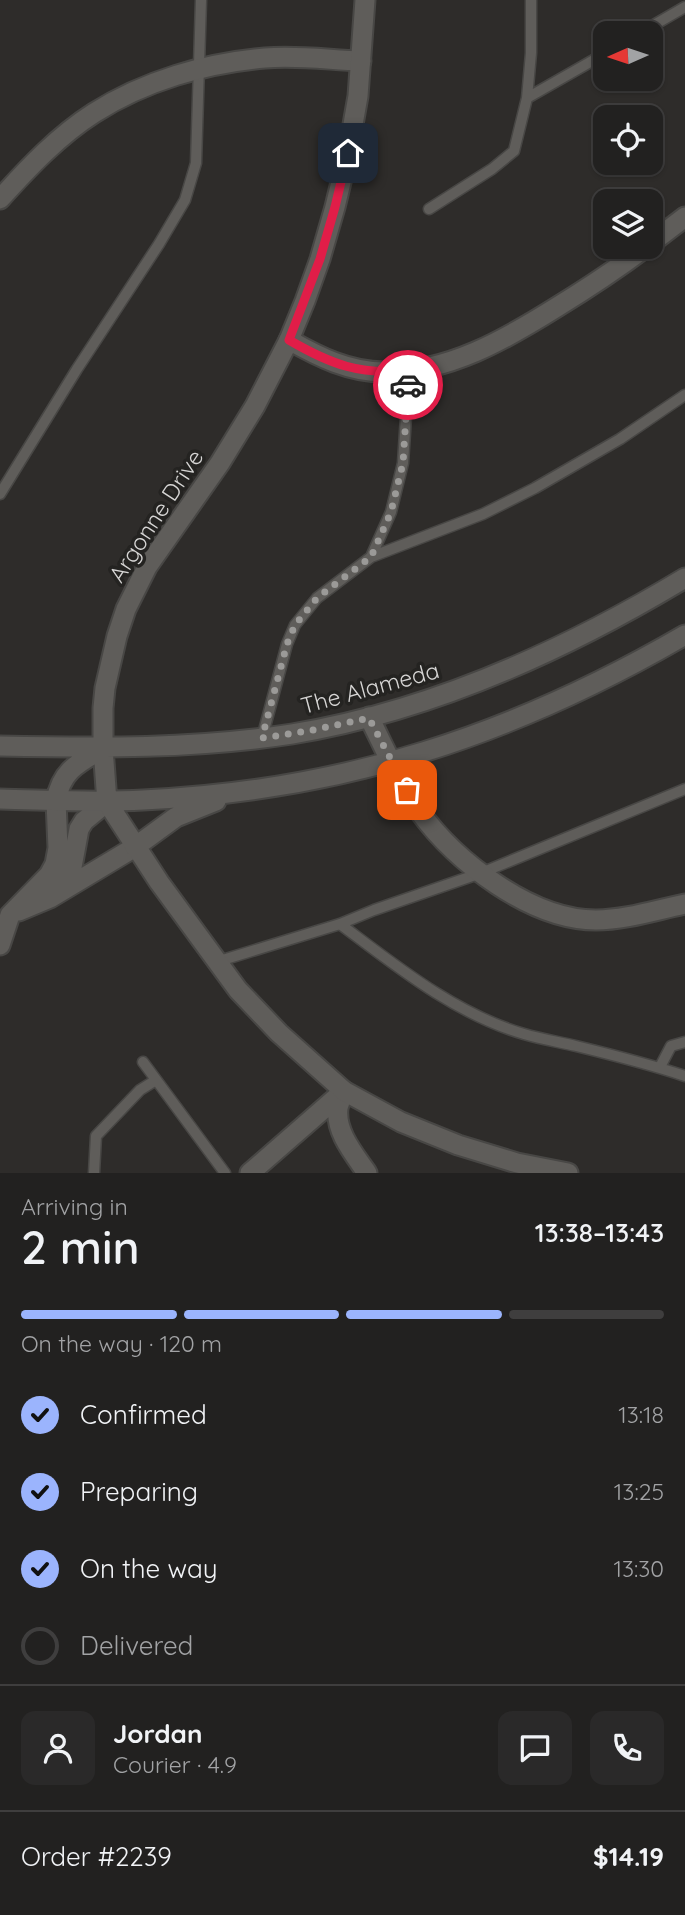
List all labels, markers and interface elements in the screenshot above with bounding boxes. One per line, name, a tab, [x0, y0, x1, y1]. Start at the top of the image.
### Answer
north arrow	[593, 21, 663, 91]
map controls	[593, 21, 663, 259]
button: locate	[593, 105, 663, 175]
pin	[318, 123, 378, 183]
icon: home	[329, 134, 367, 172]
button: layers	[593, 189, 663, 259]
courier	[373, 350, 443, 420]
icon: car	[389, 366, 427, 404]
street label: Argonne Drive	[102, 444, 209, 588]
street label: The Alameda	[297, 655, 442, 720]
pin	[377, 760, 437, 820]
icon: bag	[388, 771, 426, 809]
text: Arriving in	[21, 1192, 128, 1221]
text: 13:38–13:43	[535, 1216, 664, 1249]
text: 2 min	[21, 1218, 140, 1276]
text: On the way · 120 m	[21, 1329, 222, 1358]
icon: check	[21, 1396, 59, 1434]
text: Confirmed	[80, 1398, 207, 1431]
text: 13:18	[618, 1400, 664, 1429]
icon: check	[21, 1473, 59, 1511]
text: Preparing	[80, 1475, 198, 1508]
text: 13:25	[614, 1477, 664, 1506]
icon: check	[21, 1550, 59, 1588]
text: On the way	[80, 1552, 218, 1585]
text: 13:30	[613, 1554, 664, 1583]
text: Delivered	[80, 1629, 193, 1662]
button: person	[21, 1711, 95, 1785]
button: chat	[498, 1711, 572, 1785]
button: phone	[590, 1711, 664, 1785]
text: Jordan	[113, 1717, 202, 1750]
text: Courier · 4.9	[113, 1750, 237, 1779]
text: Order #2239	[21, 1840, 172, 1873]
text: $14.19	[593, 1840, 664, 1873]

